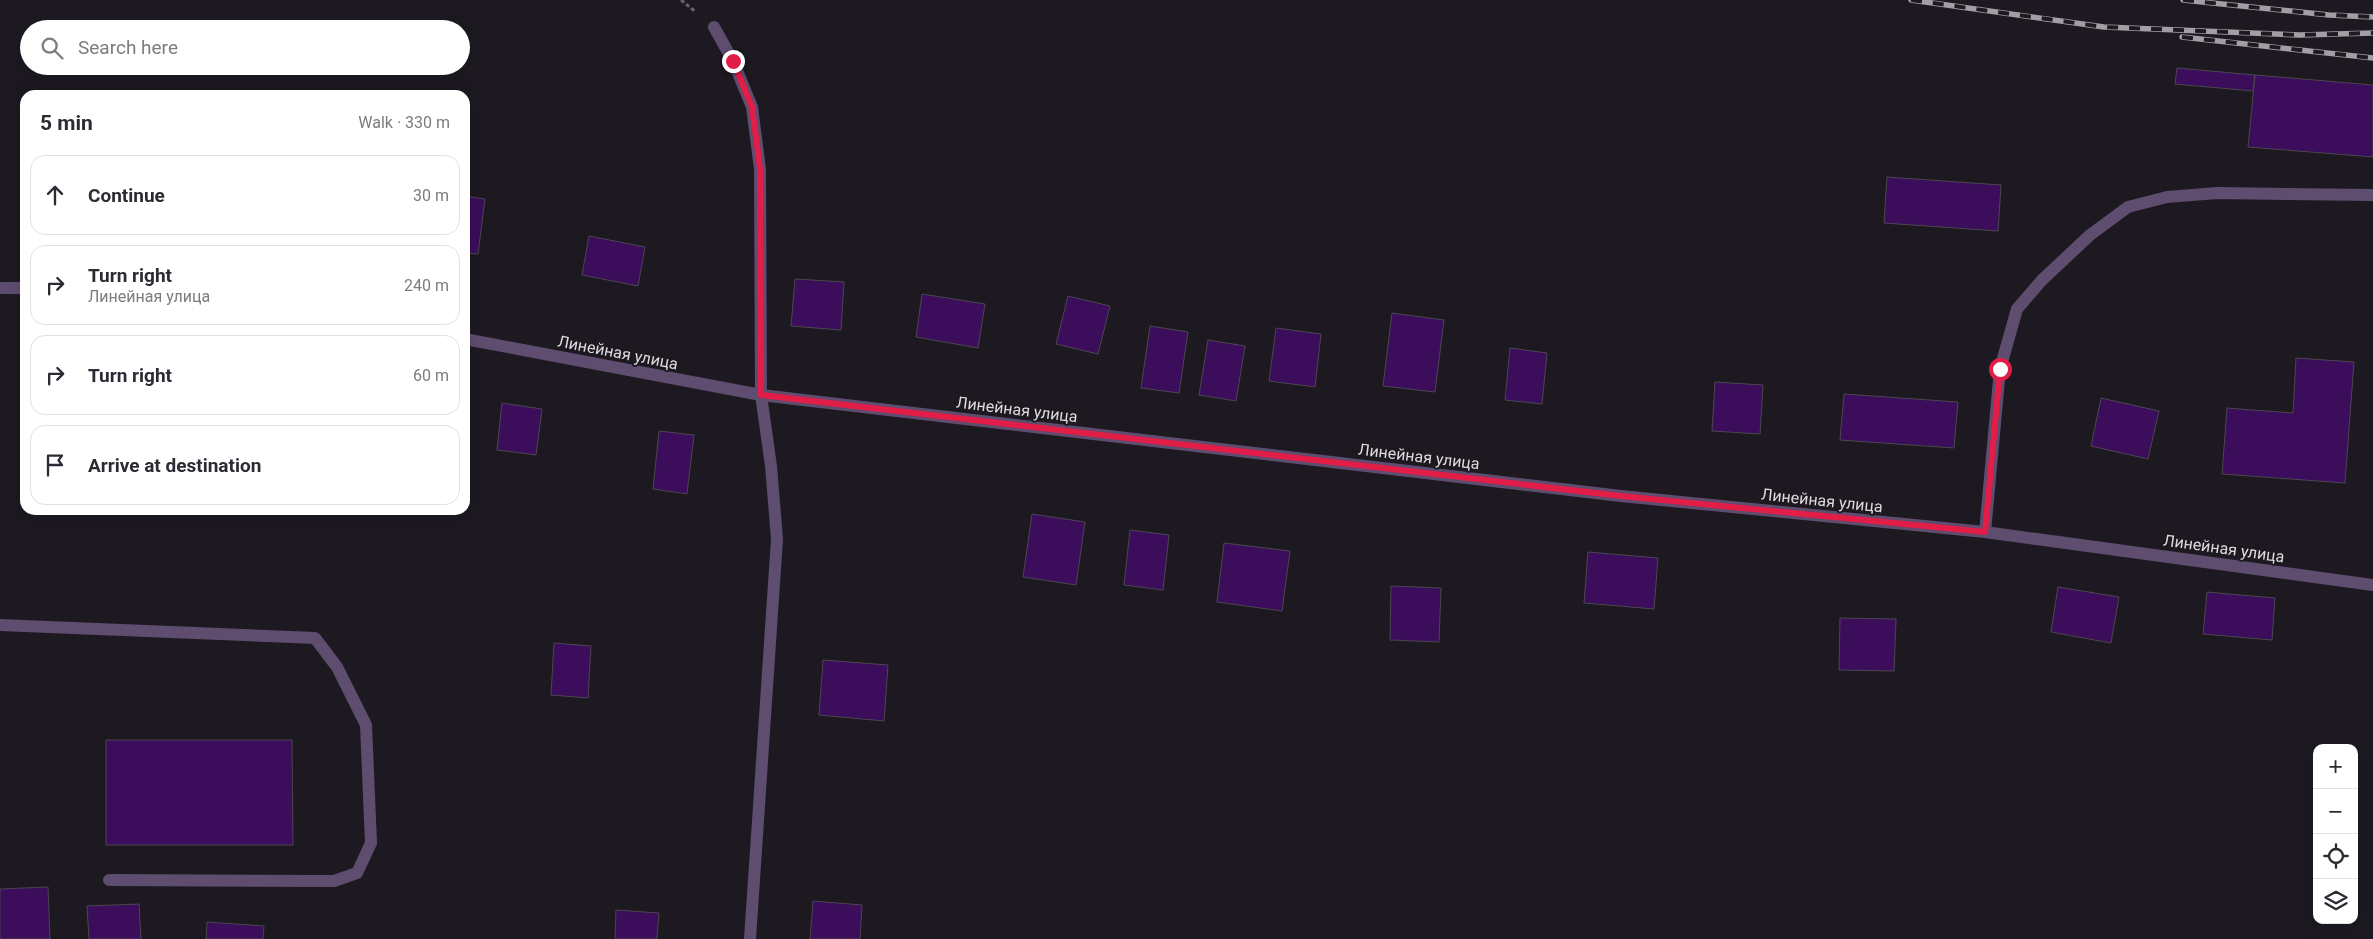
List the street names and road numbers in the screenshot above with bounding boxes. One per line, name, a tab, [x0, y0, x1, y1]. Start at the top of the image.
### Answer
street label: Линейная улица	[556, 332, 680, 373]
street label: Линейная улица	[955, 393, 1079, 426]
street label: Линейная улица	[1357, 440, 1481, 473]
street label: Линейная улица	[1760, 485, 1884, 516]
street label: Линейная улица	[2162, 531, 2286, 566]

